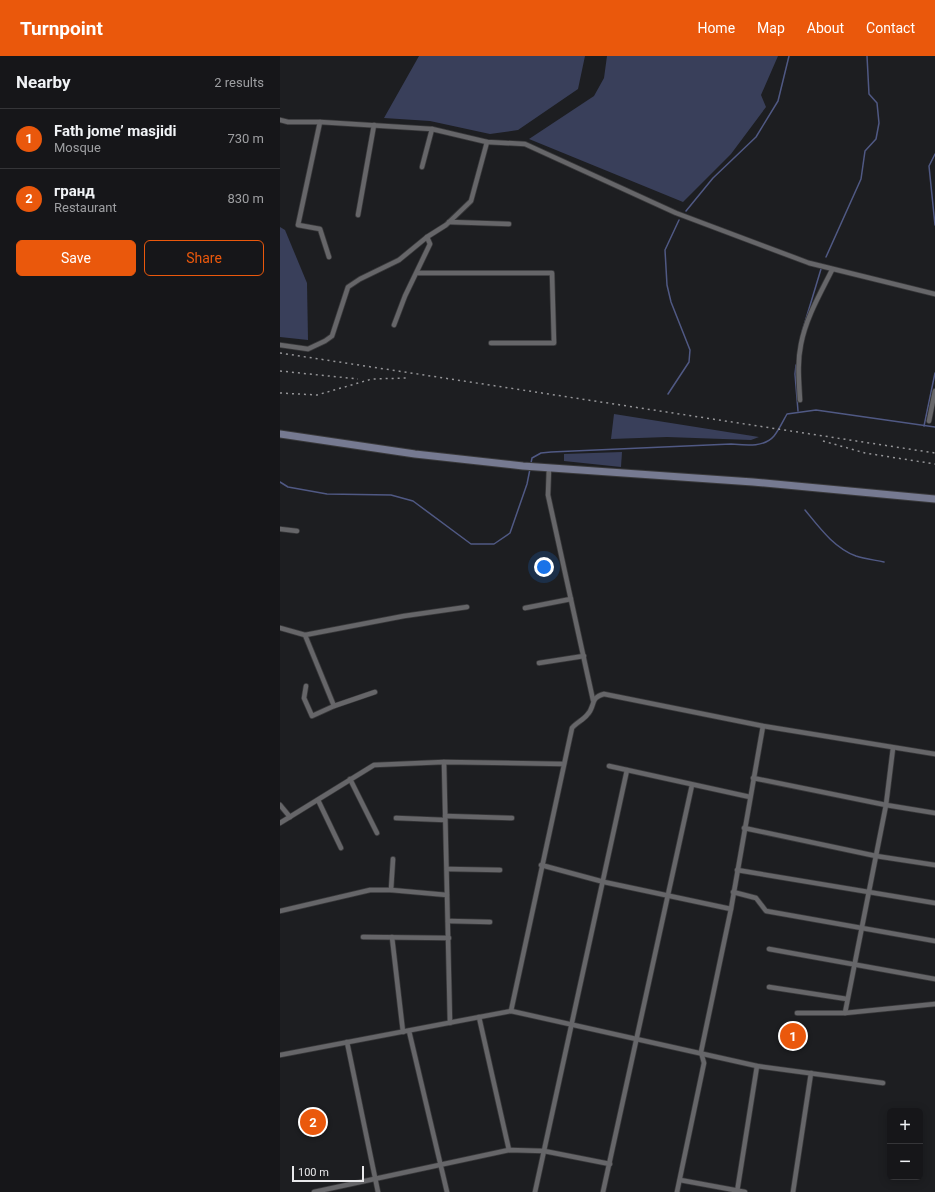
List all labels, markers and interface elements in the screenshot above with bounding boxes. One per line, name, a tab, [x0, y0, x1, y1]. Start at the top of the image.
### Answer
text: Turnpoint	[20, 17, 103, 40]
text: Home	[697, 20, 735, 36]
text: Map	[757, 20, 785, 36]
text: About	[807, 20, 844, 36]
text: Contact	[866, 20, 915, 36]
text: Nearby	[16, 72, 71, 92]
text: 2 results	[214, 75, 264, 90]
text: Fath jome’ masjidi	[54, 122, 176, 140]
text: 1	[25, 131, 33, 146]
text: 730 m	[227, 131, 264, 146]
text: Mosque	[54, 140, 101, 155]
text: гранд	[54, 182, 95, 200]
text: 2	[25, 191, 33, 206]
text: 830 m	[227, 191, 264, 206]
text: Restaurant	[54, 200, 117, 215]
button: Save	[16, 240, 136, 276]
button: Share	[144, 240, 264, 276]
your location	[534, 557, 554, 577]
pin: 1	[780, 1021, 806, 1051]
pin: 2	[300, 1107, 326, 1137]
map controls	[887, 1108, 923, 1180]
button: +	[887, 1108, 923, 1144]
button: −	[887, 1144, 923, 1180]
scale bar	[292, 1164, 364, 1183]
text: 100 m	[298, 1166, 329, 1179]

